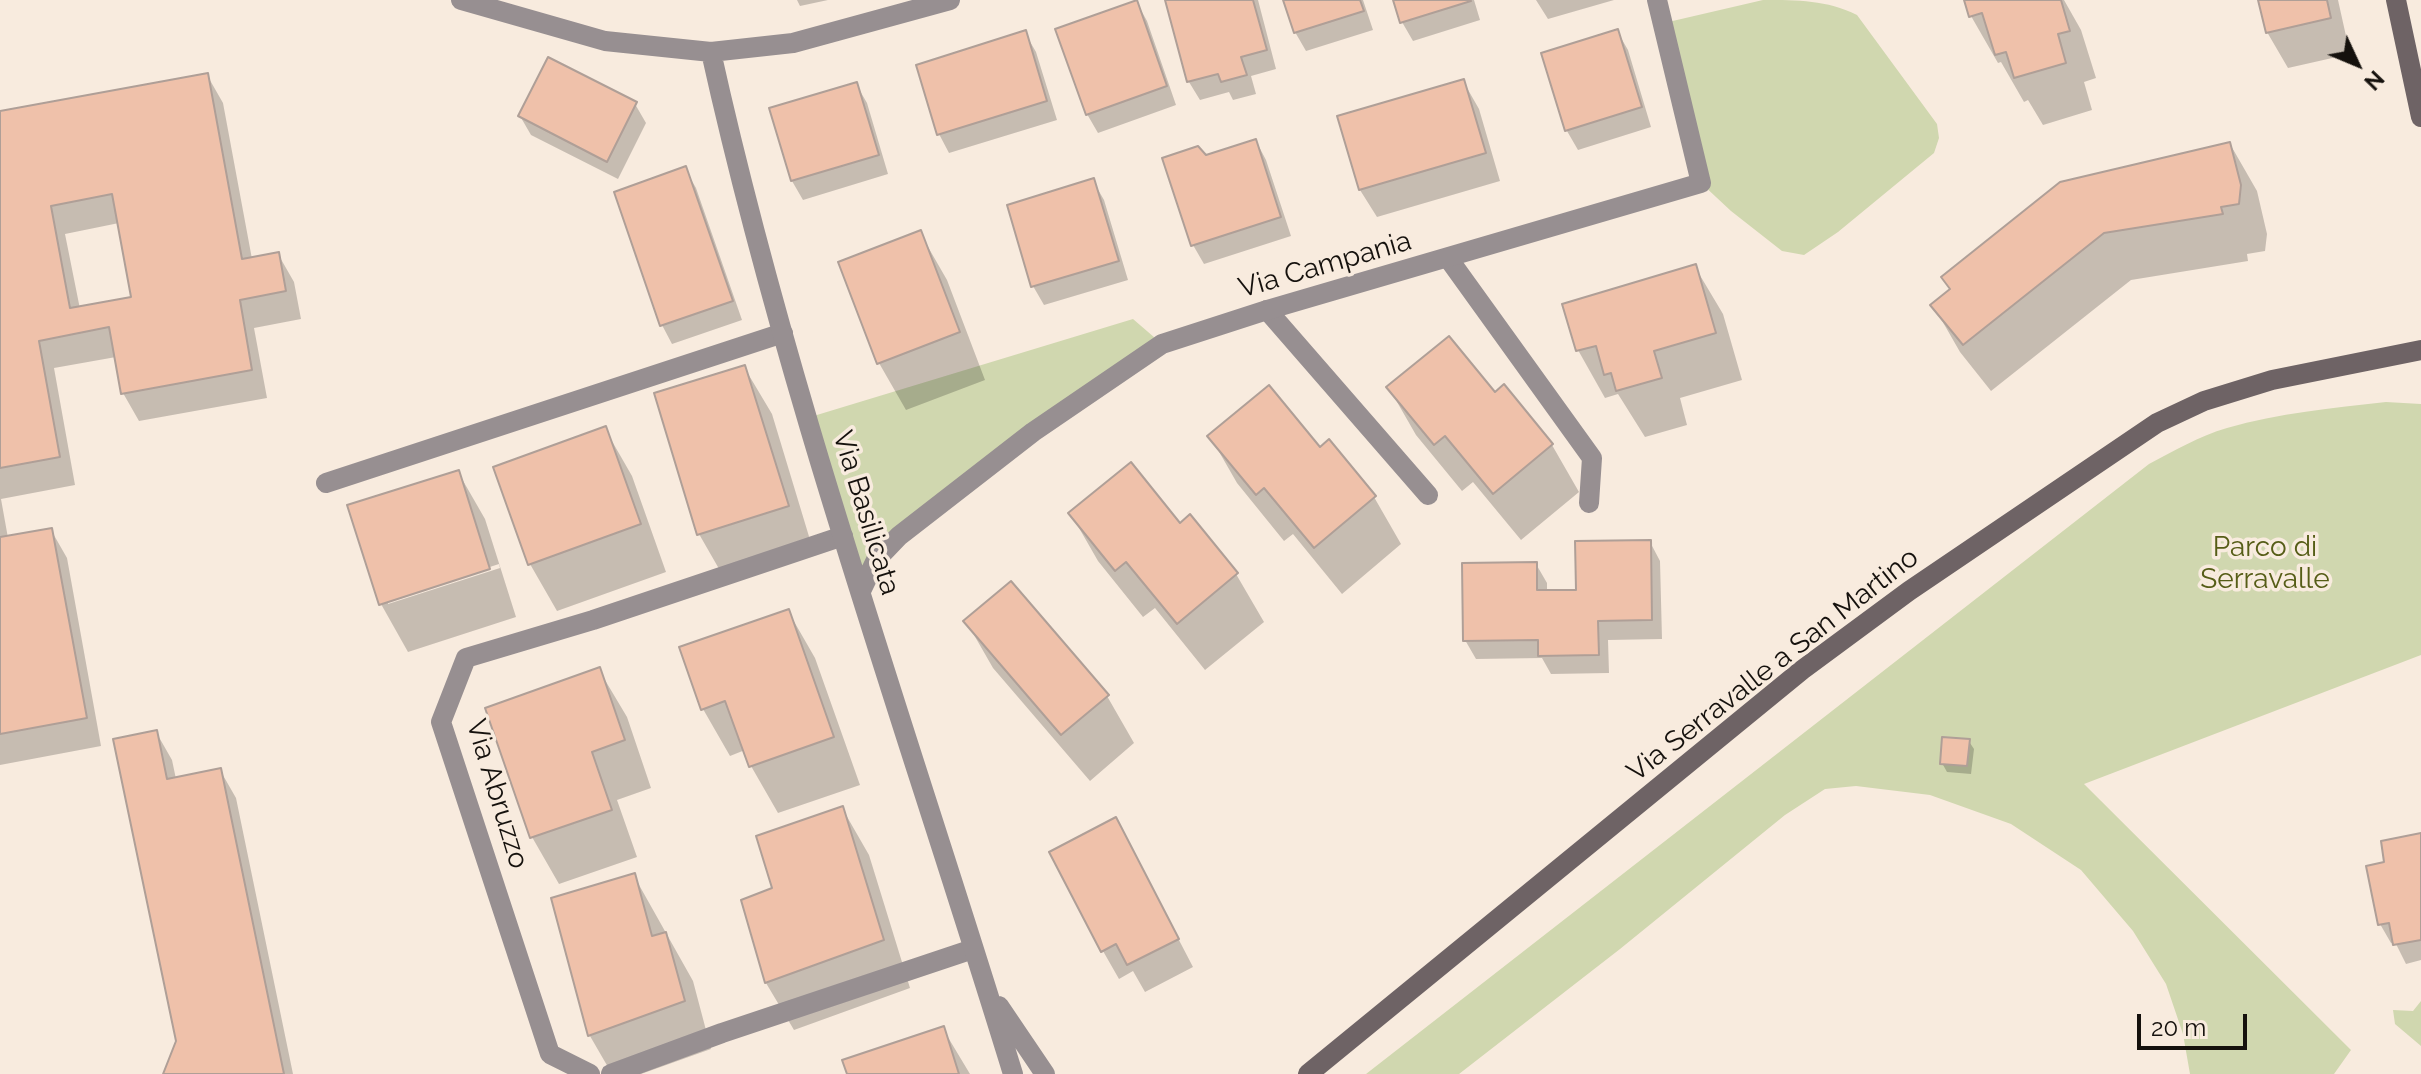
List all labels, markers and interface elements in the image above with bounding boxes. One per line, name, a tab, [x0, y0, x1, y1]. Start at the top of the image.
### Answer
north arrow	[2317, 24, 2397, 104]
text: N	[2359, 66, 2389, 96]
street label: Via Campania	[1235, 224, 1415, 306]
street label: Via Basilicata	[825, 427, 907, 599]
park label: Parco di Serravalle	[2200, 531, 2330, 597]
street label: Via Serravalle a San Martino	[1621, 541, 1925, 789]
street label: Via Abruzzo	[458, 715, 536, 873]
scale bar	[2141, 998, 2251, 1048]
text: 20 m	[2151, 1013, 2206, 1042]

